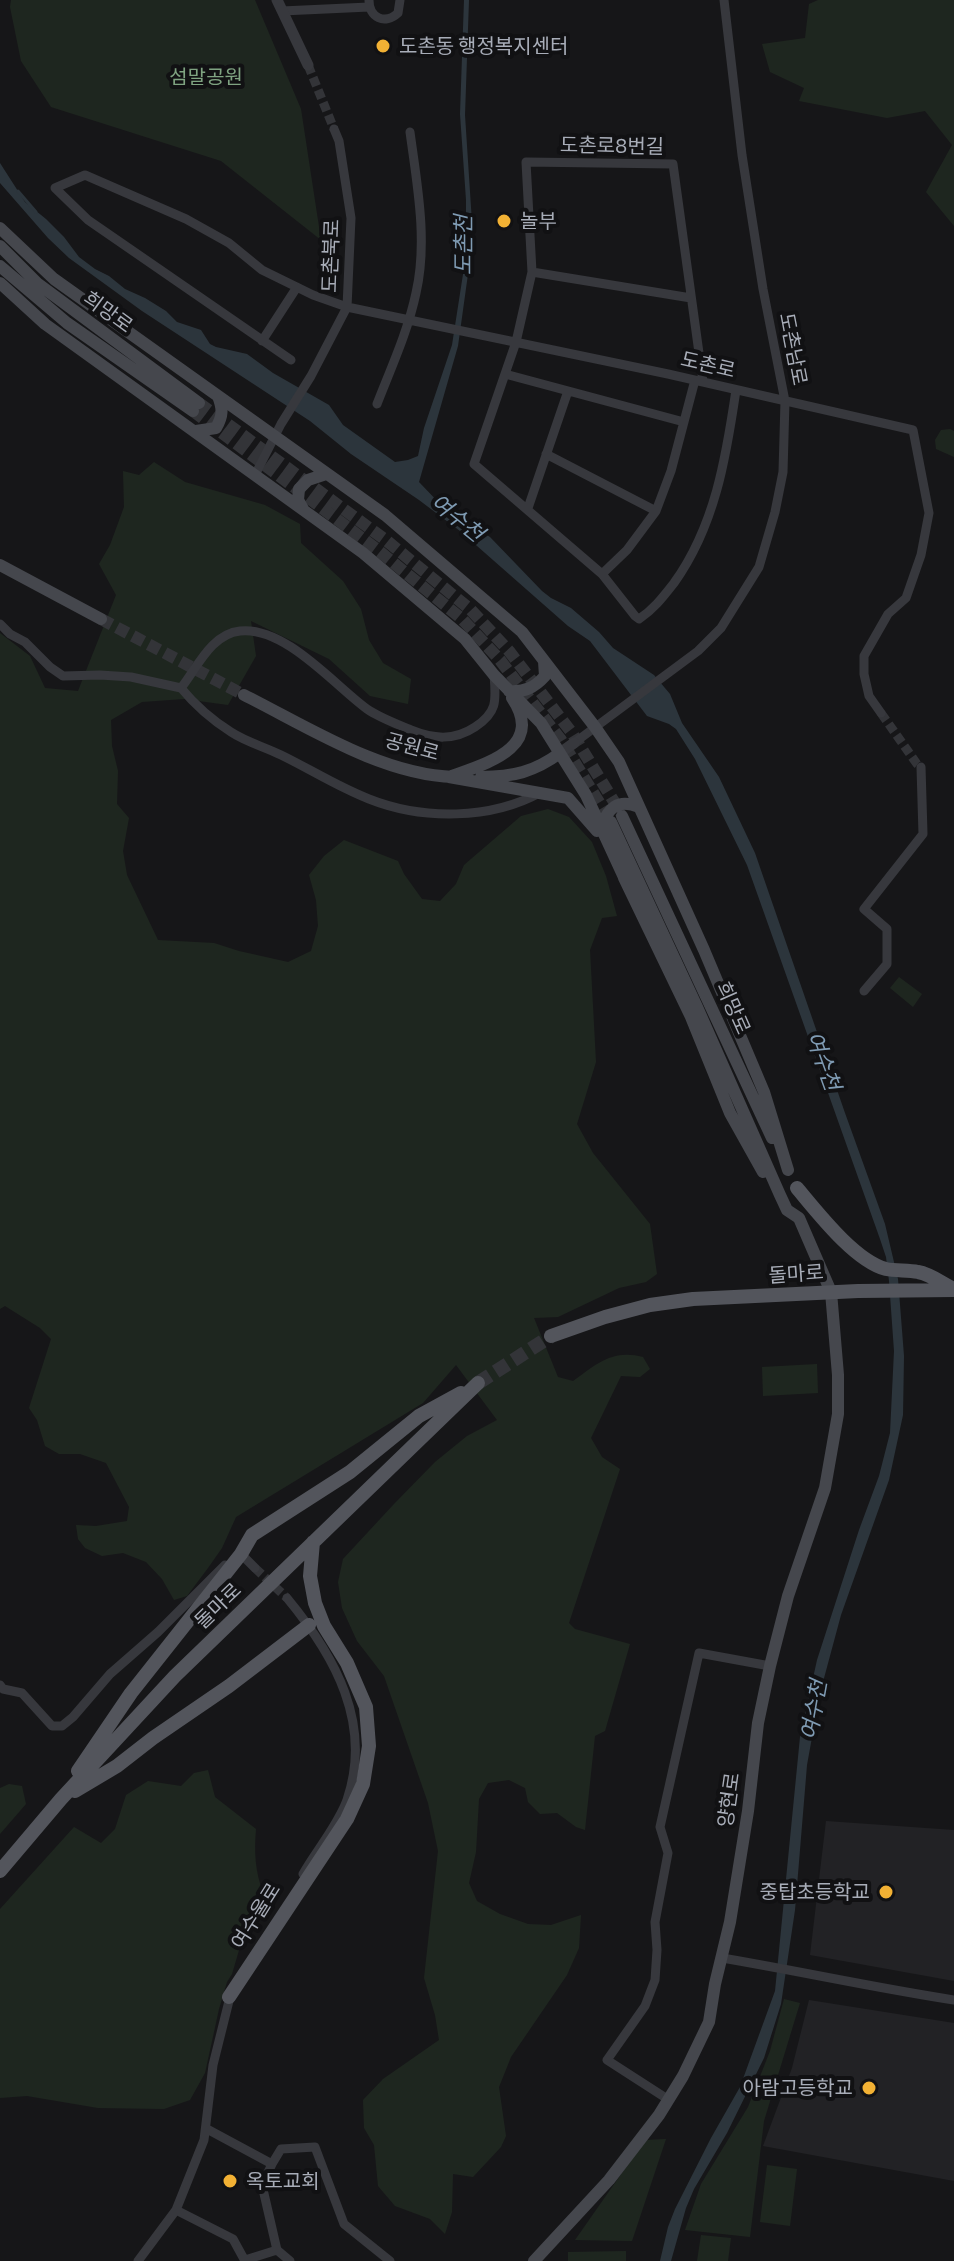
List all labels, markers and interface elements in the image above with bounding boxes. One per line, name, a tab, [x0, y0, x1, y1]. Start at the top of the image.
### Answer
place label: 도촌동 행정복지센터	[399, 34, 568, 58]
marker: 도촌동 행정복지센터	[374, 37, 392, 55]
park label: 섬말공원	[169, 65, 243, 89]
street label: 도촌로8번길	[560, 133, 664, 159]
place label: 놀부	[520, 209, 557, 233]
marker: 놀부	[495, 212, 513, 230]
water label: 도촌천	[451, 215, 477, 275]
street label: 도촌북로	[318, 219, 344, 293]
street label: 희망로	[79, 286, 137, 338]
street label: 도촌남로	[774, 311, 812, 387]
street label: 도촌로	[678, 347, 738, 383]
water label: 여수천	[425, 489, 489, 547]
street label: 공원로	[382, 728, 442, 766]
street label: 희망로	[711, 978, 755, 1038]
water label: 여수천	[800, 1028, 846, 1094]
street label: 돌마로	[768, 1260, 824, 1288]
street label: 돌마로	[190, 1578, 246, 1634]
water label: 여수천	[796, 1678, 832, 1742]
street label: 양현로	[713, 1771, 745, 1829]
street label: 여수울로	[226, 1878, 286, 1954]
place label: 중탑초등학교	[760, 1880, 870, 1904]
marker: 중탑초등학교	[877, 1883, 895, 1901]
place label: 아람고등학교	[743, 2076, 853, 2100]
marker: 아람고등학교	[860, 2079, 878, 2097]
place label: 옥토교회	[246, 2169, 320, 2193]
marker: 옥토교회	[221, 2172, 239, 2190]

